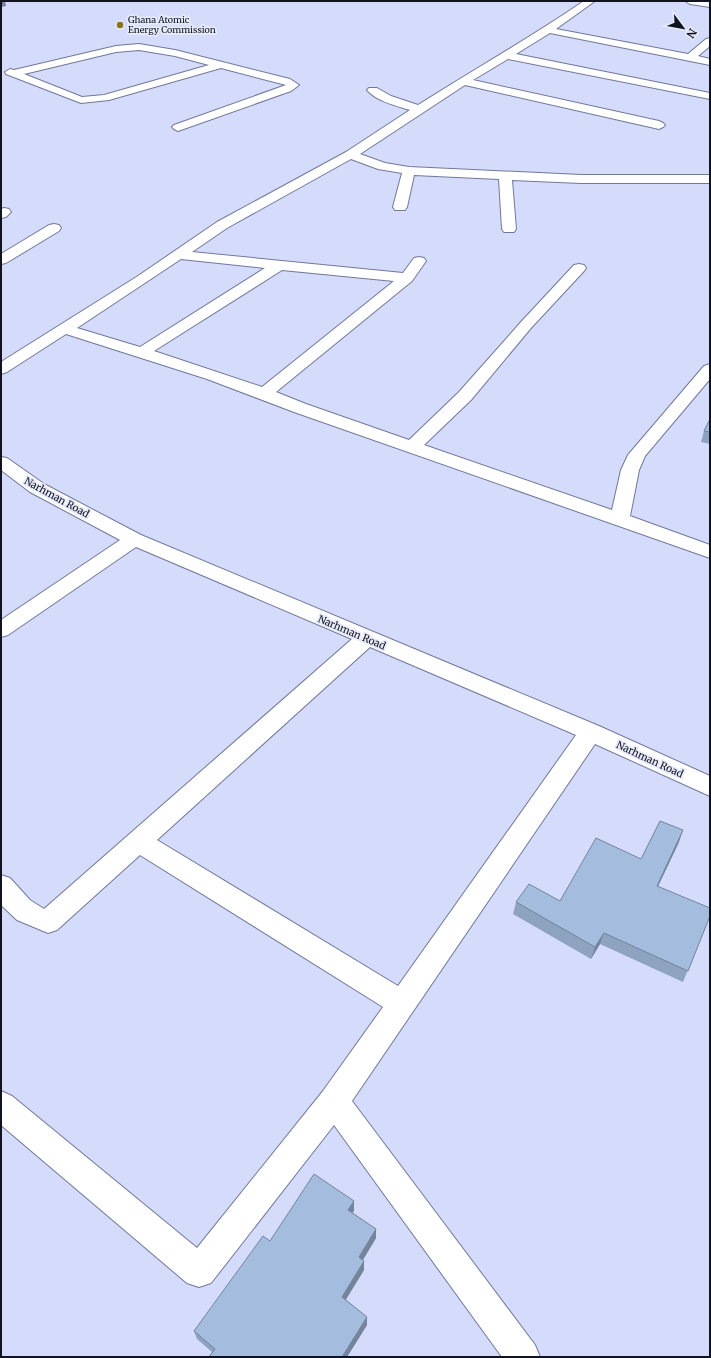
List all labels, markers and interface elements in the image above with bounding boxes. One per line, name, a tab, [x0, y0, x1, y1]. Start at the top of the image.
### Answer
north arrow	[663, 8, 703, 48]
place label: Ghana Atomic Energy Commission	[128, 14, 216, 35]
marker: Ghana Atomic Energy Commission	[115, 20, 125, 30]
text: N	[683, 26, 700, 41]
street label: Narhman Road	[22, 474, 92, 521]
street label: Narhman Road	[316, 612, 388, 653]
street label: Narhman Road	[614, 738, 685, 781]

